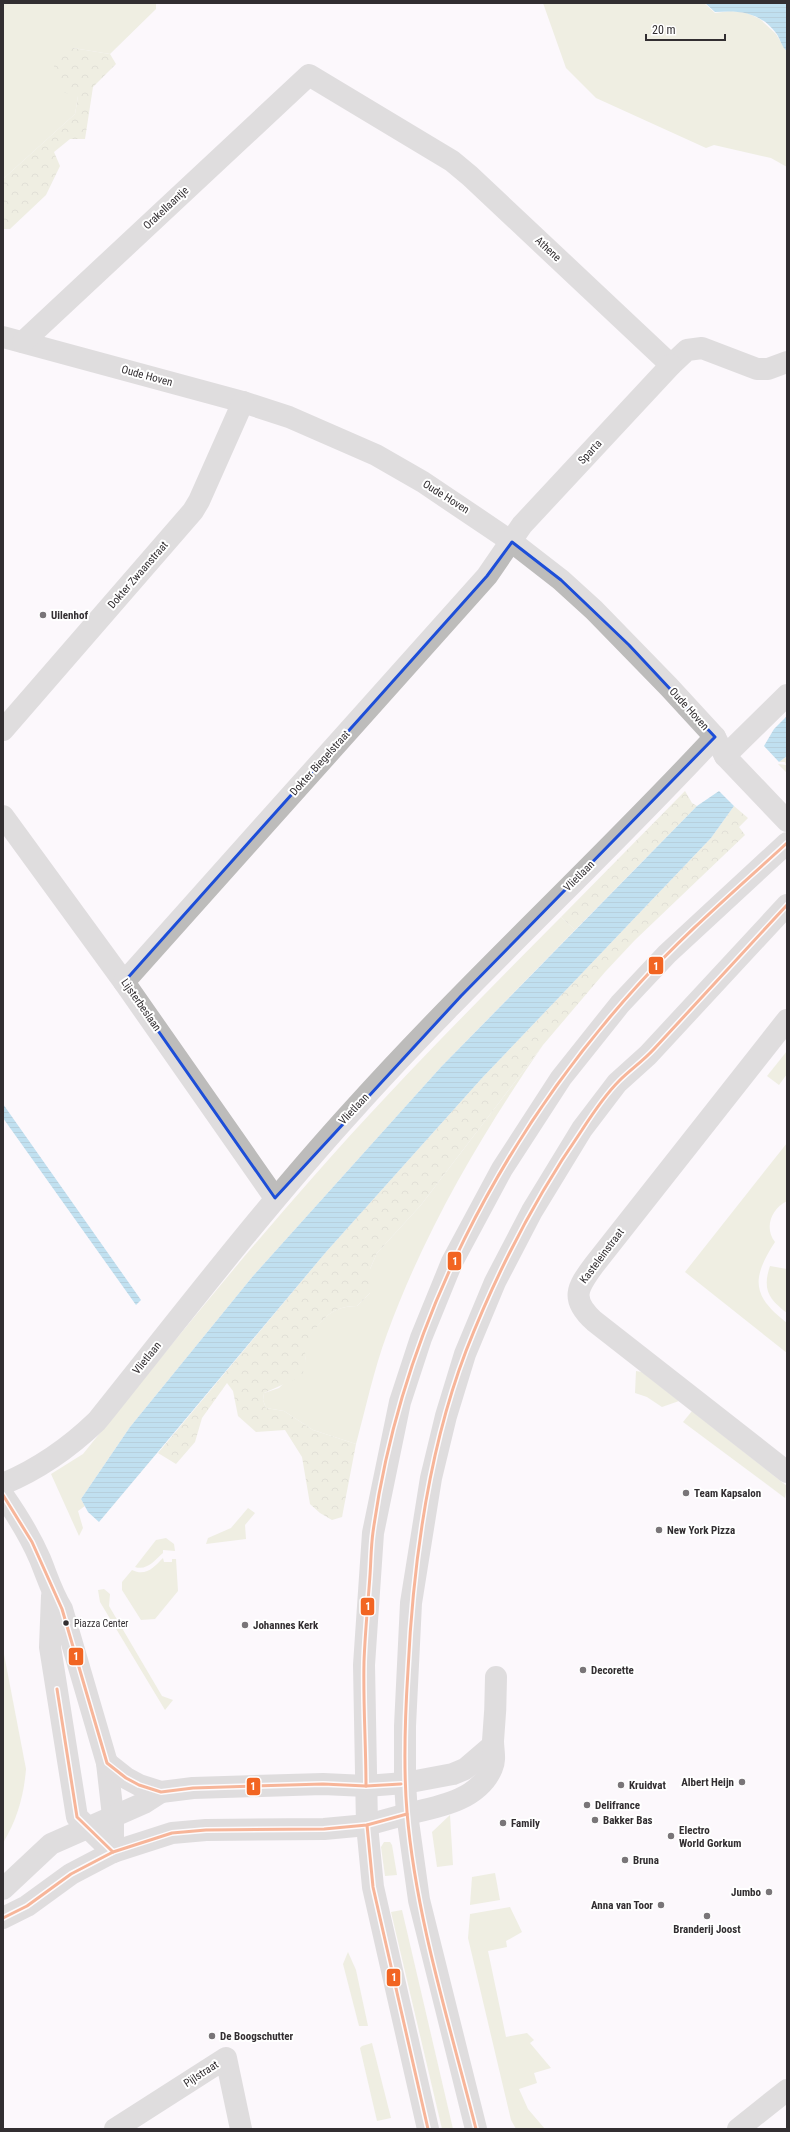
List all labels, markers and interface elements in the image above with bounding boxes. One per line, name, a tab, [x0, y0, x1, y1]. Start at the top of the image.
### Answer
scale bar	[646, 16, 725, 42]
text: 20 m	[652, 23, 676, 37]
street label: Orakellaantje	[141, 184, 191, 232]
street label: Athene	[532, 234, 564, 264]
street label: Oude Hoven	[120, 363, 174, 389]
street label: Sparta	[576, 437, 604, 467]
street label: Oude Hoven	[420, 478, 472, 516]
street label: Dokter Zwaanstraat	[105, 539, 171, 611]
place label: Uilenhof	[51, 609, 88, 622]
marker: Uilenhof	[38, 610, 48, 620]
street label: Oude Hoven	[667, 685, 711, 733]
street label: Dokter Biegelstraat	[287, 728, 353, 798]
street label: Vlietlaan	[561, 858, 597, 894]
line badge: 1	[648, 956, 664, 975]
text: 1	[653, 960, 659, 973]
street label: Lijsterbeslaan	[118, 976, 164, 1034]
street label: Vlietlaan	[336, 1091, 372, 1127]
street label: Kasteleinstraat	[577, 1226, 627, 1286]
line badge: 1	[447, 1251, 462, 1271]
text: 1	[452, 1255, 458, 1268]
street label: Vlietlaan	[130, 1339, 164, 1377]
place label: Team Kapsalon	[694, 1487, 761, 1500]
marker: Team Kapsalon	[681, 1488, 691, 1498]
place label: New York Pizza	[667, 1524, 735, 1537]
marker: New York Pizza	[654, 1525, 664, 1535]
line badge: 1	[360, 1597, 375, 1616]
text: 1	[365, 1600, 371, 1613]
marker: Piazza Center	[61, 1618, 71, 1628]
place label: Piazza Center	[74, 1618, 128, 1629]
place label: Johannes Kerk	[253, 1619, 319, 1632]
marker: Johannes Kerk	[240, 1620, 250, 1630]
line badge: 1	[68, 1647, 84, 1666]
text: 1	[73, 1650, 79, 1663]
place label: Decorette	[591, 1664, 634, 1677]
marker: Decorette	[578, 1665, 588, 1675]
place label: Albert Heijn	[681, 1776, 734, 1789]
line badge: 1	[246, 1777, 261, 1796]
marker: Albert Heijn	[737, 1777, 747, 1787]
place label: Kruidvat	[629, 1779, 666, 1792]
text: 1	[250, 1780, 256, 1793]
marker: Kruidvat	[616, 1780, 626, 1790]
place label: Delifrance	[595, 1799, 640, 1812]
marker: Delifrance	[582, 1800, 592, 1810]
place label: Bakker Bas	[603, 1814, 653, 1827]
marker: Bakker Bas	[590, 1815, 600, 1825]
place label: Family	[511, 1817, 540, 1830]
marker: Family	[498, 1818, 508, 1828]
place label: Electro World Gorkum	[679, 1824, 741, 1850]
marker: Electro World Gorkum	[666, 1831, 676, 1841]
place label: Bruna	[633, 1854, 659, 1867]
marker: Bruna	[620, 1855, 630, 1865]
place label: Jumbo	[731, 1886, 762, 1899]
marker: Jumbo	[764, 1887, 774, 1897]
place label: Anna van Toor	[591, 1899, 653, 1912]
marker: Anna van Toor	[656, 1900, 666, 1910]
marker: Branderij Joost	[702, 1911, 712, 1921]
place label: Branderij Joost	[673, 1923, 741, 1936]
line badge: 1	[386, 1968, 401, 1987]
text: 1	[391, 1971, 397, 1984]
place label: De Boogschutter	[220, 2030, 294, 2043]
marker: De Boogschutter	[207, 2031, 217, 2041]
street label: Pijlstraat	[181, 2058, 221, 2090]

